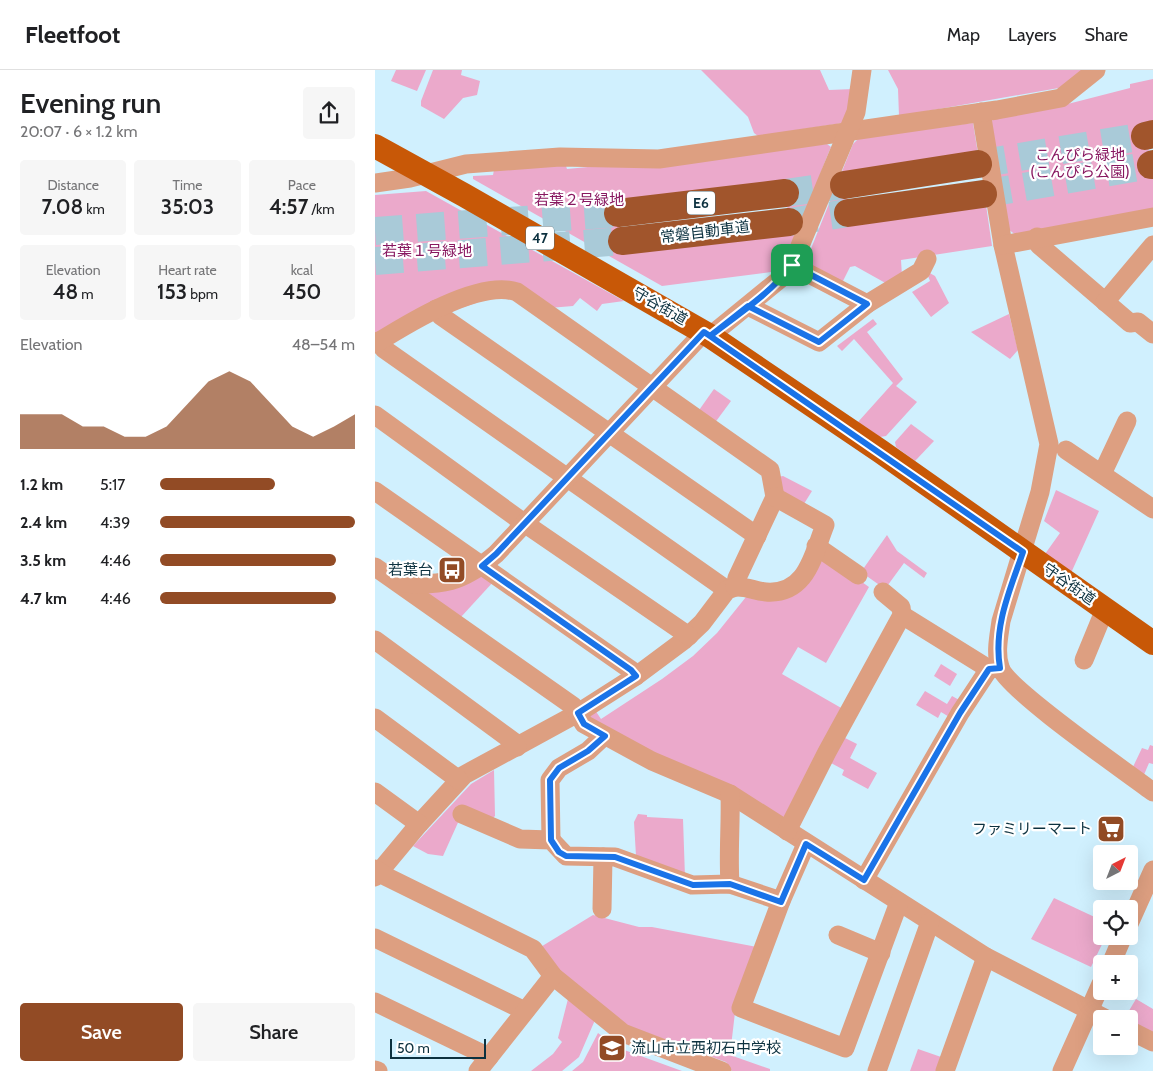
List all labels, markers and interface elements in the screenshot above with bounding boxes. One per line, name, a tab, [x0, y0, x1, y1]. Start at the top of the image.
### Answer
text: Fleetfoot	[25, 20, 120, 49]
text: Map	[947, 24, 980, 46]
text: Layers	[1008, 24, 1057, 46]
text: Share	[1085, 24, 1128, 46]
text: Evening run	[20, 86, 161, 120]
button: share	[303, 87, 355, 139]
text: 20:07 · 6 × 1.2 km	[20, 122, 137, 141]
park label: こんぴら緑地 (こんぴら公園)	[1030, 146, 1130, 181]
text: Distance	[47, 176, 99, 194]
text: Time	[173, 176, 202, 194]
text: Pace	[288, 176, 316, 194]
park label: 若葉２号緑地	[534, 191, 624, 209]
road number: E6	[687, 192, 715, 214]
text: 7.08	[41, 194, 83, 219]
text: 35:03	[161, 194, 214, 219]
text: 4:57	[269, 194, 308, 219]
text: km	[83, 200, 105, 218]
text: /km	[308, 200, 335, 218]
street label: 常磐自動車道	[659, 218, 751, 246]
road number: 47	[526, 226, 554, 250]
park label: 若葉１号緑地	[382, 242, 472, 260]
pin	[771, 244, 813, 286]
icon: arrive	[778, 251, 806, 279]
text: Elevation	[46, 261, 101, 279]
text: Heart rate	[158, 261, 217, 279]
text: kcal	[291, 261, 313, 279]
text: 48	[53, 279, 78, 304]
text: 153	[157, 279, 187, 304]
text: 450	[282, 279, 321, 304]
street label: 守谷街道	[630, 283, 690, 329]
text: m	[78, 285, 94, 303]
text: bpm	[187, 285, 218, 303]
text: Elevation	[20, 335, 83, 354]
text: 48–54 m	[292, 335, 355, 354]
text: 1.2 km	[20, 475, 63, 494]
text: 5:17	[100, 475, 125, 494]
text: 2.4 km	[20, 513, 67, 532]
text: 4:39	[100, 513, 130, 532]
text: 3.5 km	[20, 551, 66, 570]
text: 4:46	[100, 551, 131, 570]
bus stop icon: 若葉台	[437, 555, 467, 585]
street label: 守谷街道	[1039, 559, 1099, 609]
place label: 若葉台	[388, 561, 433, 579]
text: 4.7 km	[20, 589, 67, 608]
text: 4:46	[100, 589, 131, 608]
supermarket icon: ファミリーマート	[1096, 814, 1126, 844]
place label: ファミリーマート	[972, 820, 1092, 838]
north arrow	[1093, 845, 1137, 890]
map controls	[1093, 845, 1138, 1055]
button: locate	[1093, 900, 1138, 945]
button: +	[1093, 955, 1138, 1000]
button: Save	[20, 1003, 183, 1061]
button: Share	[193, 1003, 355, 1061]
button: −	[1093, 1010, 1138, 1055]
school or university icon: 流山市立西初石中学校	[597, 1033, 627, 1063]
scale bar	[390, 1036, 486, 1059]
text: 50 m	[397, 1039, 430, 1057]
place label: 流山市立西初石中学校	[631, 1039, 781, 1057]

